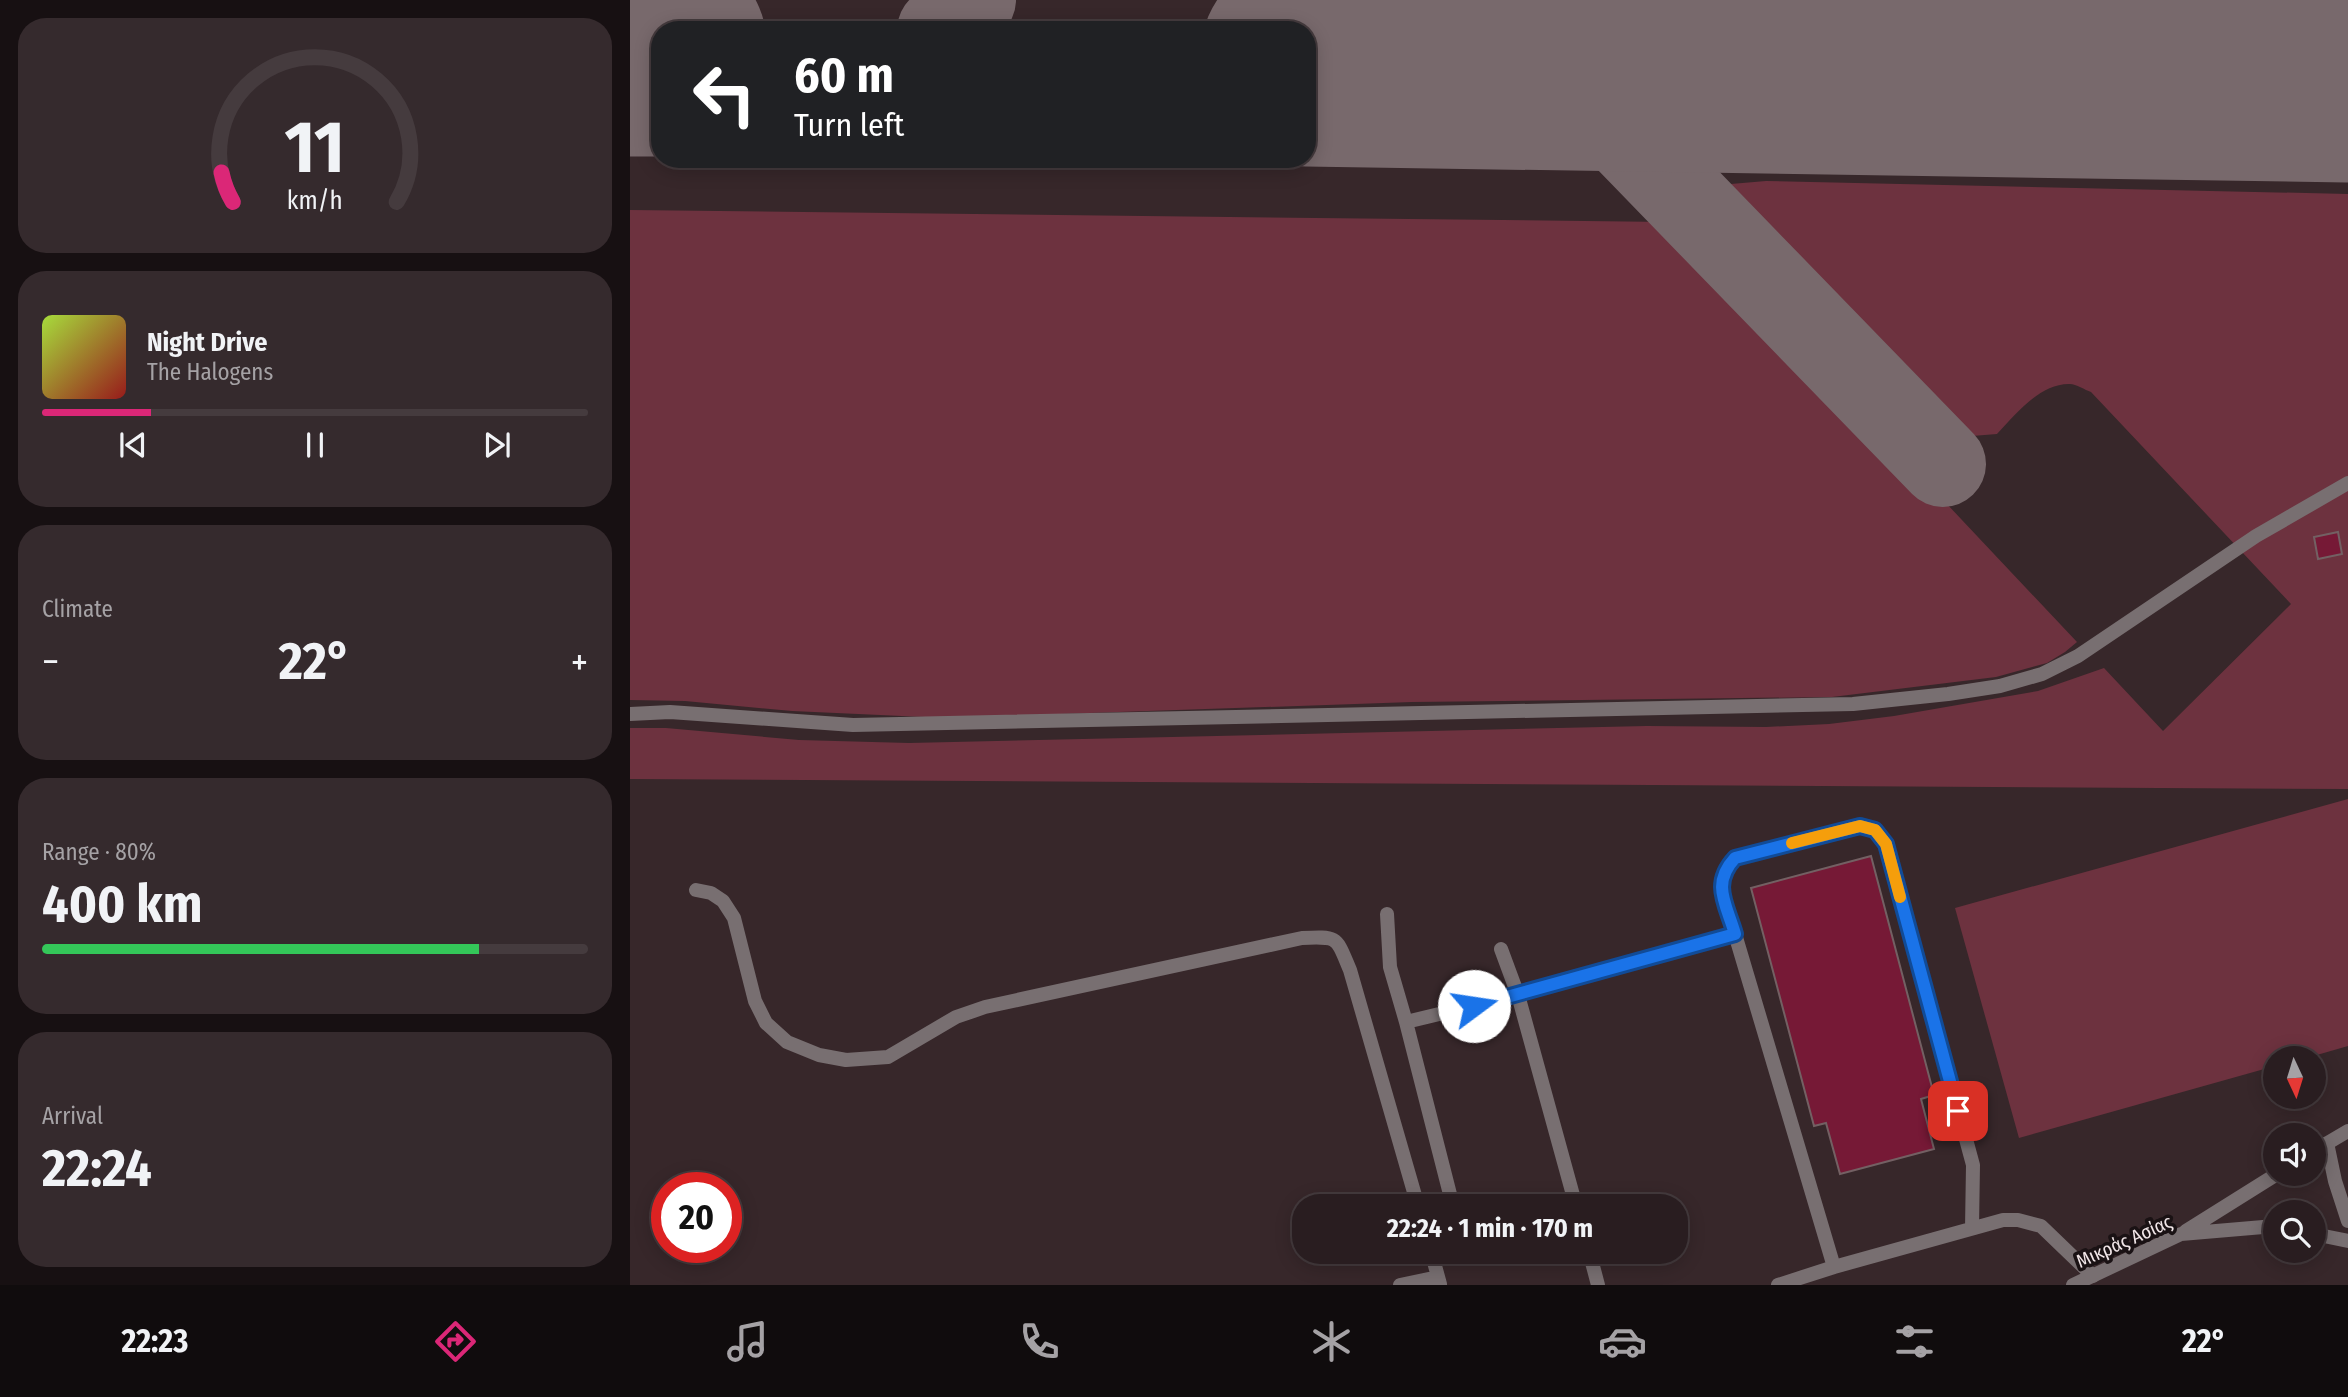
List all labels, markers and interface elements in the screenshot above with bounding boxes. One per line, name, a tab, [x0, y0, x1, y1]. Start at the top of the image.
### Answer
text: 60 m	[794, 46, 894, 105]
icon: left	[679, 49, 770, 140]
text: 11	[285, 104, 345, 191]
text: Turn left	[794, 106, 904, 144]
text: km/h	[287, 186, 343, 216]
text: Night Drive	[147, 327, 267, 358]
text: The Halogens	[147, 358, 273, 386]
icon: previous	[114, 426, 152, 464]
icon: pause	[296, 426, 334, 464]
icon: next	[478, 426, 516, 464]
text: Climate	[42, 595, 113, 623]
text: 22°	[279, 630, 351, 693]
text: −	[42, 639, 59, 685]
text: +	[571, 639, 588, 685]
text: Range · 80%	[42, 838, 156, 866]
text: 400 km	[42, 873, 202, 936]
position arrow	[1437, 969, 1511, 1043]
north arrow	[2263, 1046, 2326, 1110]
map controls	[2263, 1046, 2326, 1263]
pin	[1928, 1081, 1988, 1141]
icon: arrive	[1939, 1092, 1977, 1130]
text: Arrival	[42, 1102, 103, 1130]
button: sound	[2263, 1123, 2326, 1186]
text: 22:24	[42, 1137, 152, 1200]
speed limit sign: 20	[651, 1172, 742, 1263]
button: search	[2263, 1200, 2326, 1263]
street label: Μικράς Ασίας	[2073, 1210, 2176, 1273]
text: 22:24 · 1 min · 170 m	[1387, 1213, 1593, 1244]
icon: directions	[431, 1317, 480, 1366]
icon: music	[723, 1317, 772, 1366]
icon: phone	[1015, 1317, 1064, 1366]
icon: climate	[1307, 1317, 1356, 1366]
icon: car	[1598, 1317, 1647, 1366]
icon: filters	[1890, 1317, 1939, 1366]
text: 22:23	[121, 1322, 188, 1360]
text: 22°	[2182, 1322, 2227, 1360]

